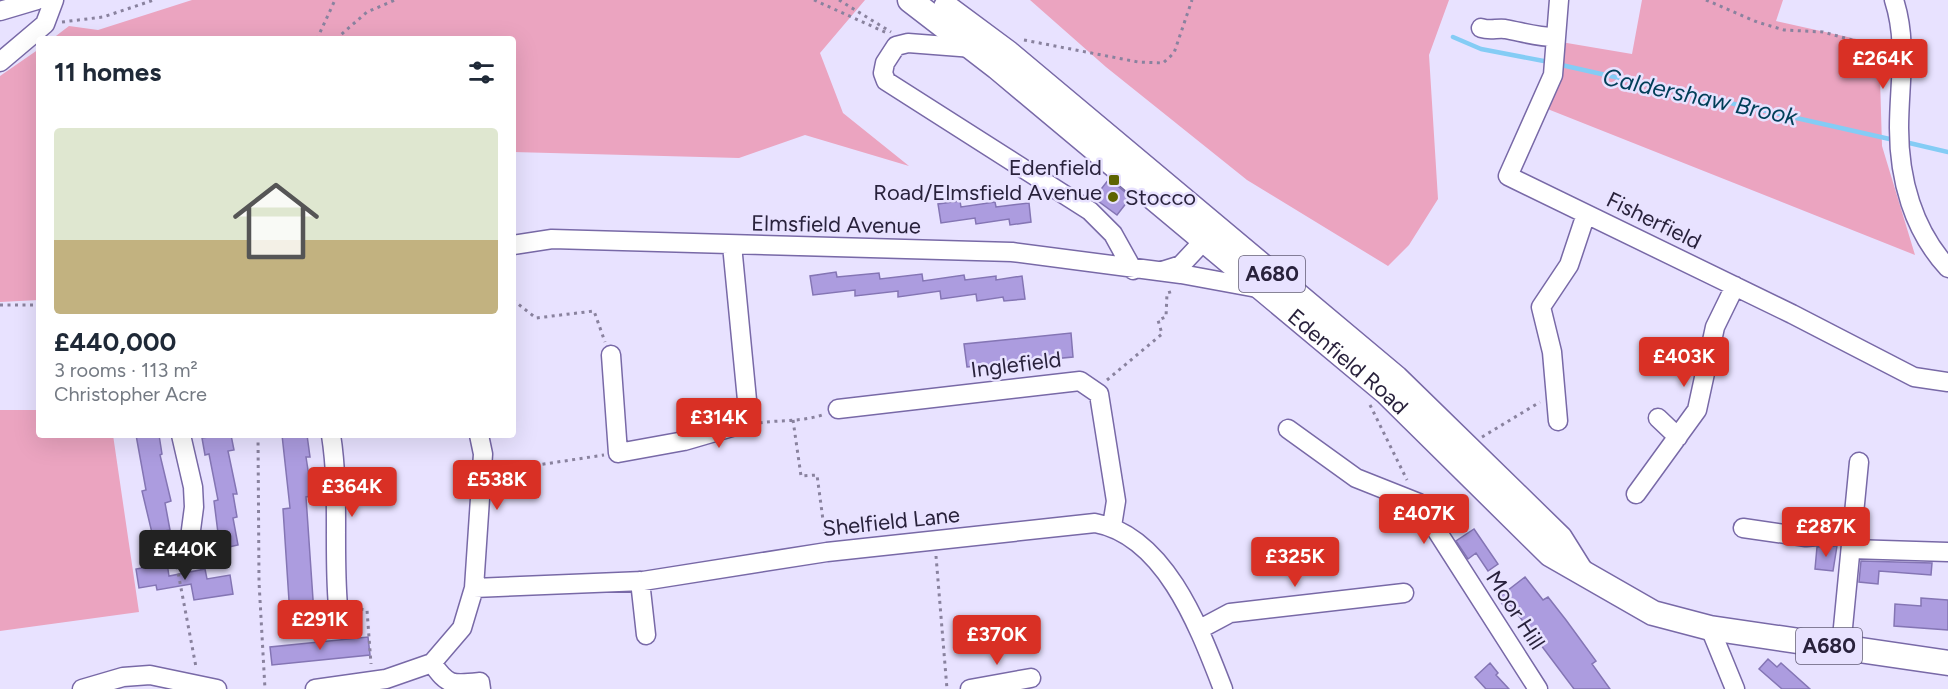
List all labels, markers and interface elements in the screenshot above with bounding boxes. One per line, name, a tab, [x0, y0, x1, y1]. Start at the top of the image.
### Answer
pin: £264K	[1841, 39, 1925, 90]
text: £264K	[1852, 46, 1914, 70]
text: 11 homes	[54, 56, 161, 88]
icon: filters	[465, 56, 498, 89]
water label: Caldershaw Brook	[1600, 62, 1801, 132]
place label: Edenfield Road/Elmsfield Avenue	[873, 154, 1102, 206]
icon: home	[222, 167, 330, 275]
marker: Edenfield Road/Elmsfield Avenue	[1107, 173, 1121, 187]
place label: Stocco	[1125, 184, 1196, 211]
street label: Fisherfield	[1602, 186, 1706, 255]
marker: Stocco	[1106, 190, 1120, 204]
street label: Elmsfield Avenue	[751, 210, 921, 239]
road number: A680	[1239, 256, 1305, 292]
street label: Edenfield Road	[1282, 303, 1414, 420]
text: £440,000	[54, 326, 176, 358]
pin: £403K	[1642, 337, 1726, 388]
text: £403K	[1653, 344, 1715, 368]
street label: Inglefield	[969, 346, 1063, 383]
text: 3 rooms · 113 m²	[54, 358, 198, 382]
text: Christopher Acre	[54, 382, 207, 406]
pin: £314K	[677, 398, 761, 449]
text: £314K	[690, 405, 748, 429]
pin: £538K	[455, 460, 539, 511]
pin: £364K	[310, 467, 394, 518]
text: £538K	[467, 467, 527, 491]
text: £364K	[322, 474, 382, 498]
pin: £407K	[1382, 494, 1466, 545]
street label: Shelfield Lane	[821, 501, 961, 542]
text: £407K	[1393, 501, 1455, 525]
pin: £287K	[1784, 507, 1868, 558]
text: £287K	[1796, 514, 1856, 538]
pin: £440K	[143, 530, 227, 581]
text: £440K	[153, 537, 217, 561]
pin: £325K	[1253, 537, 1337, 588]
text: £325K	[1265, 544, 1325, 568]
street label: Moor Hill	[1480, 566, 1551, 655]
pin: £291K	[278, 600, 362, 651]
text: £291K	[292, 607, 348, 631]
pin: £370K	[955, 615, 1039, 666]
text: £370K	[967, 622, 1027, 646]
road number: A680	[1796, 628, 1862, 664]

